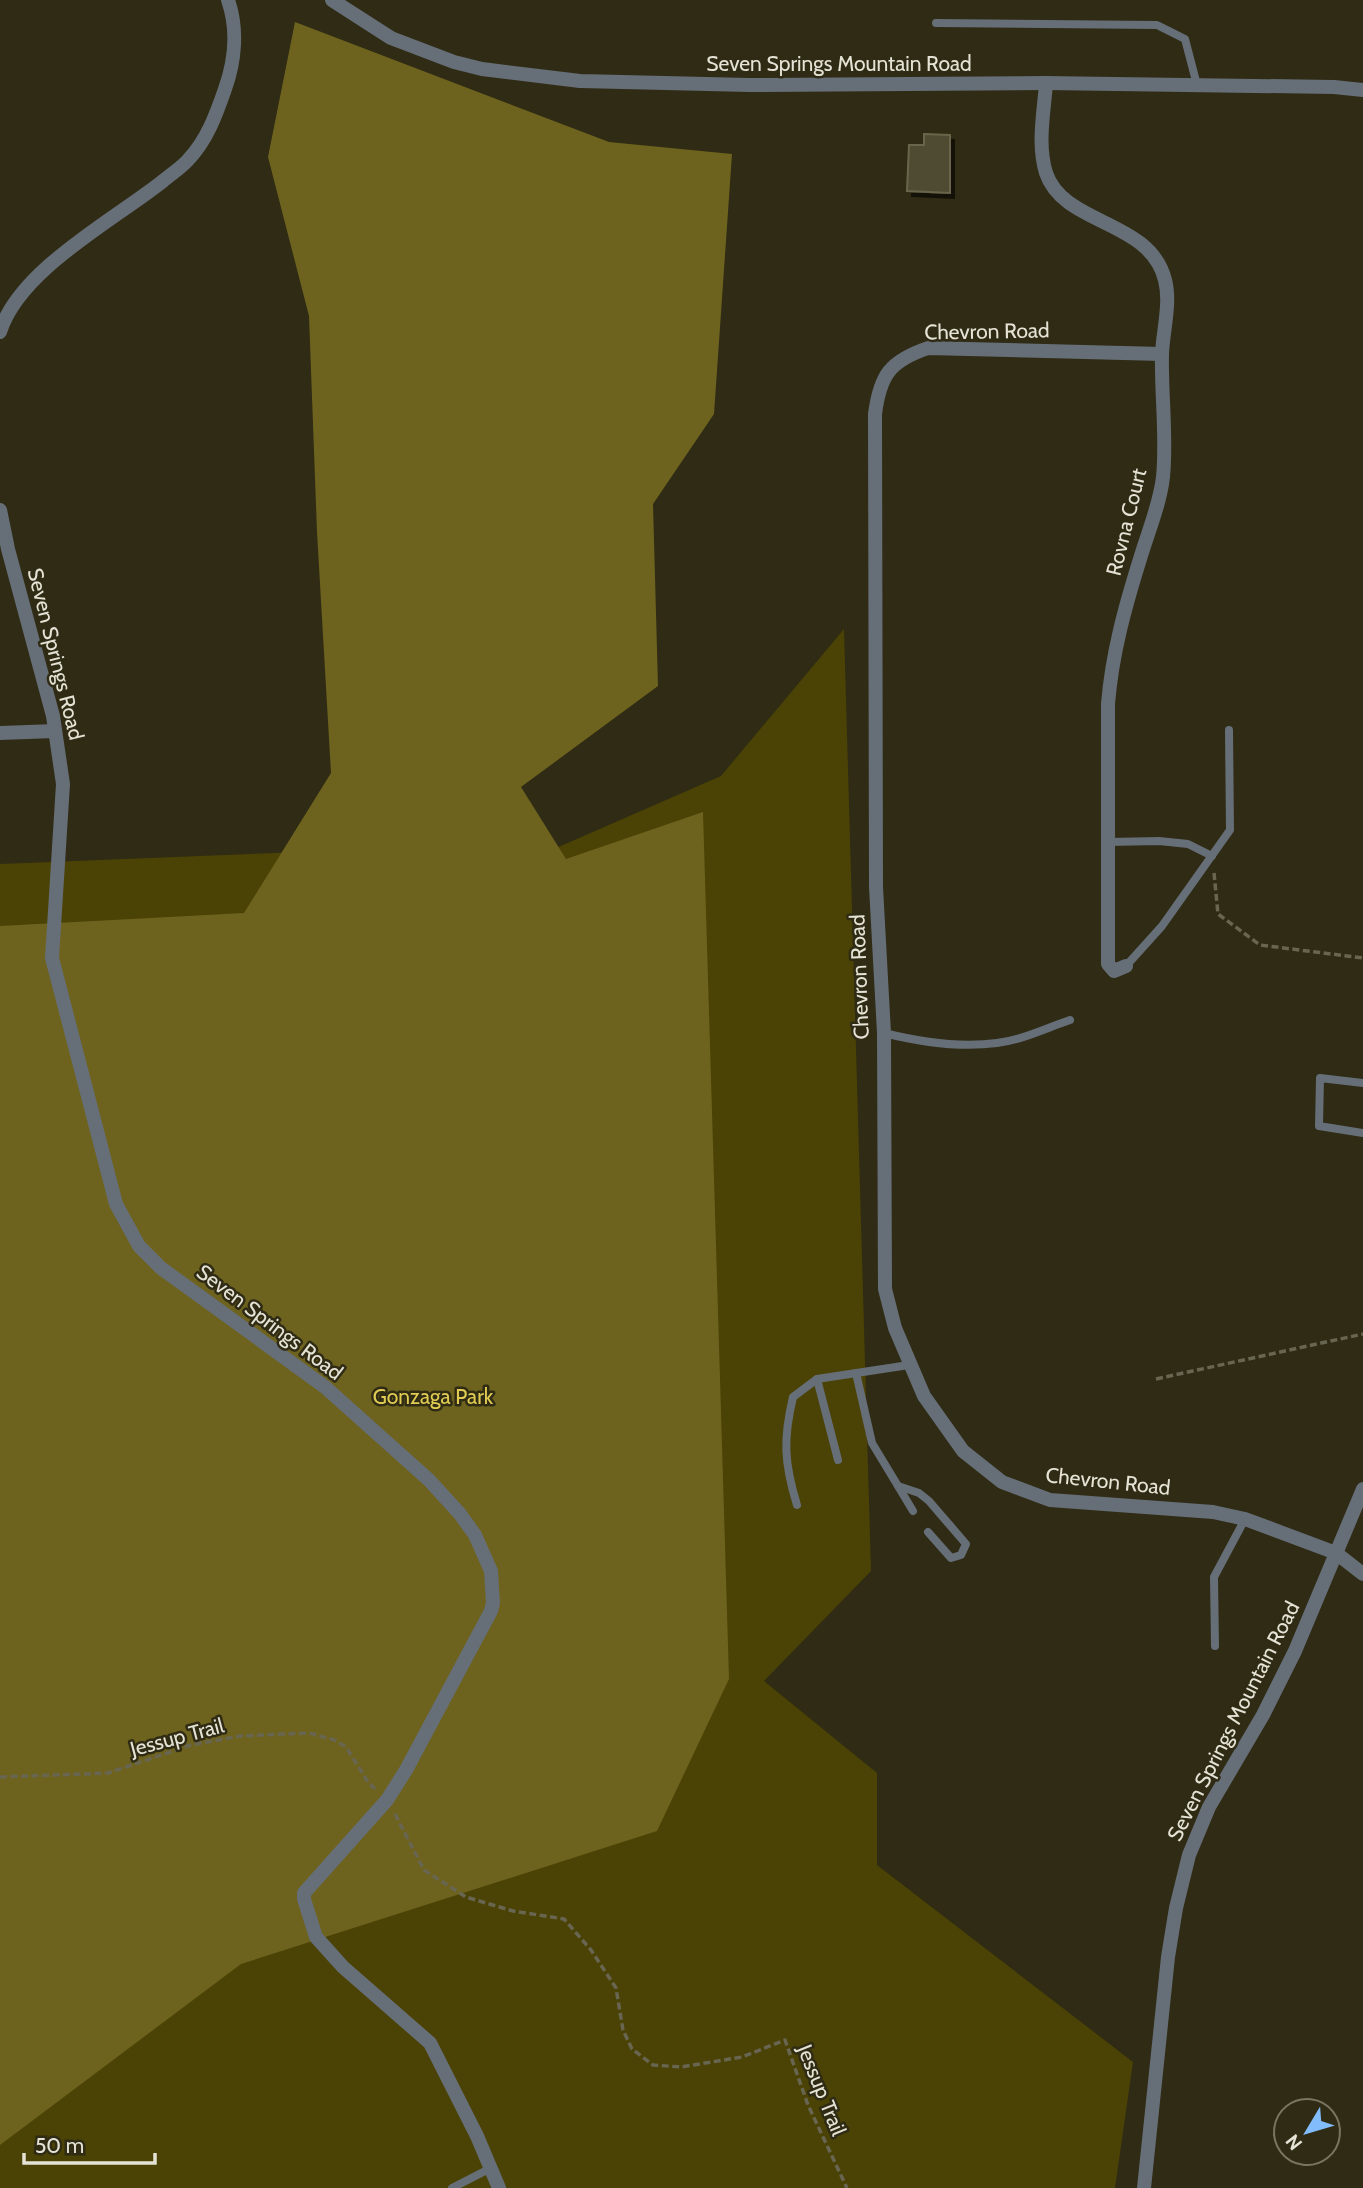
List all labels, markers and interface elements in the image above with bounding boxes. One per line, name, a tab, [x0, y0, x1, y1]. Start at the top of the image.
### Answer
street label: Seven Springs Mountain Road	[706, 51, 972, 76]
street label: Chevron Road	[924, 317, 1050, 345]
street label: Rovna Court	[1101, 466, 1151, 578]
street label: Seven Springs Road	[23, 565, 89, 743]
street label: Chevron Road	[844, 914, 874, 1040]
street label: Seven Springs Road	[192, 1259, 348, 1385]
park label: Gonzaga Park	[373, 1384, 494, 1409]
street label: Chevron Road	[1044, 1462, 1172, 1500]
street label: Seven Springs Mountain Road	[1162, 1597, 1304, 1845]
street label: Jessup Trail	[126, 1712, 227, 1762]
street label: Jessup Trail	[792, 2040, 852, 2139]
north arrow	[1272, 2097, 1342, 2167]
scale bar	[24, 2122, 156, 2166]
text: N	[1281, 2130, 1307, 2155]
text: 50 m	[35, 2133, 84, 2158]

